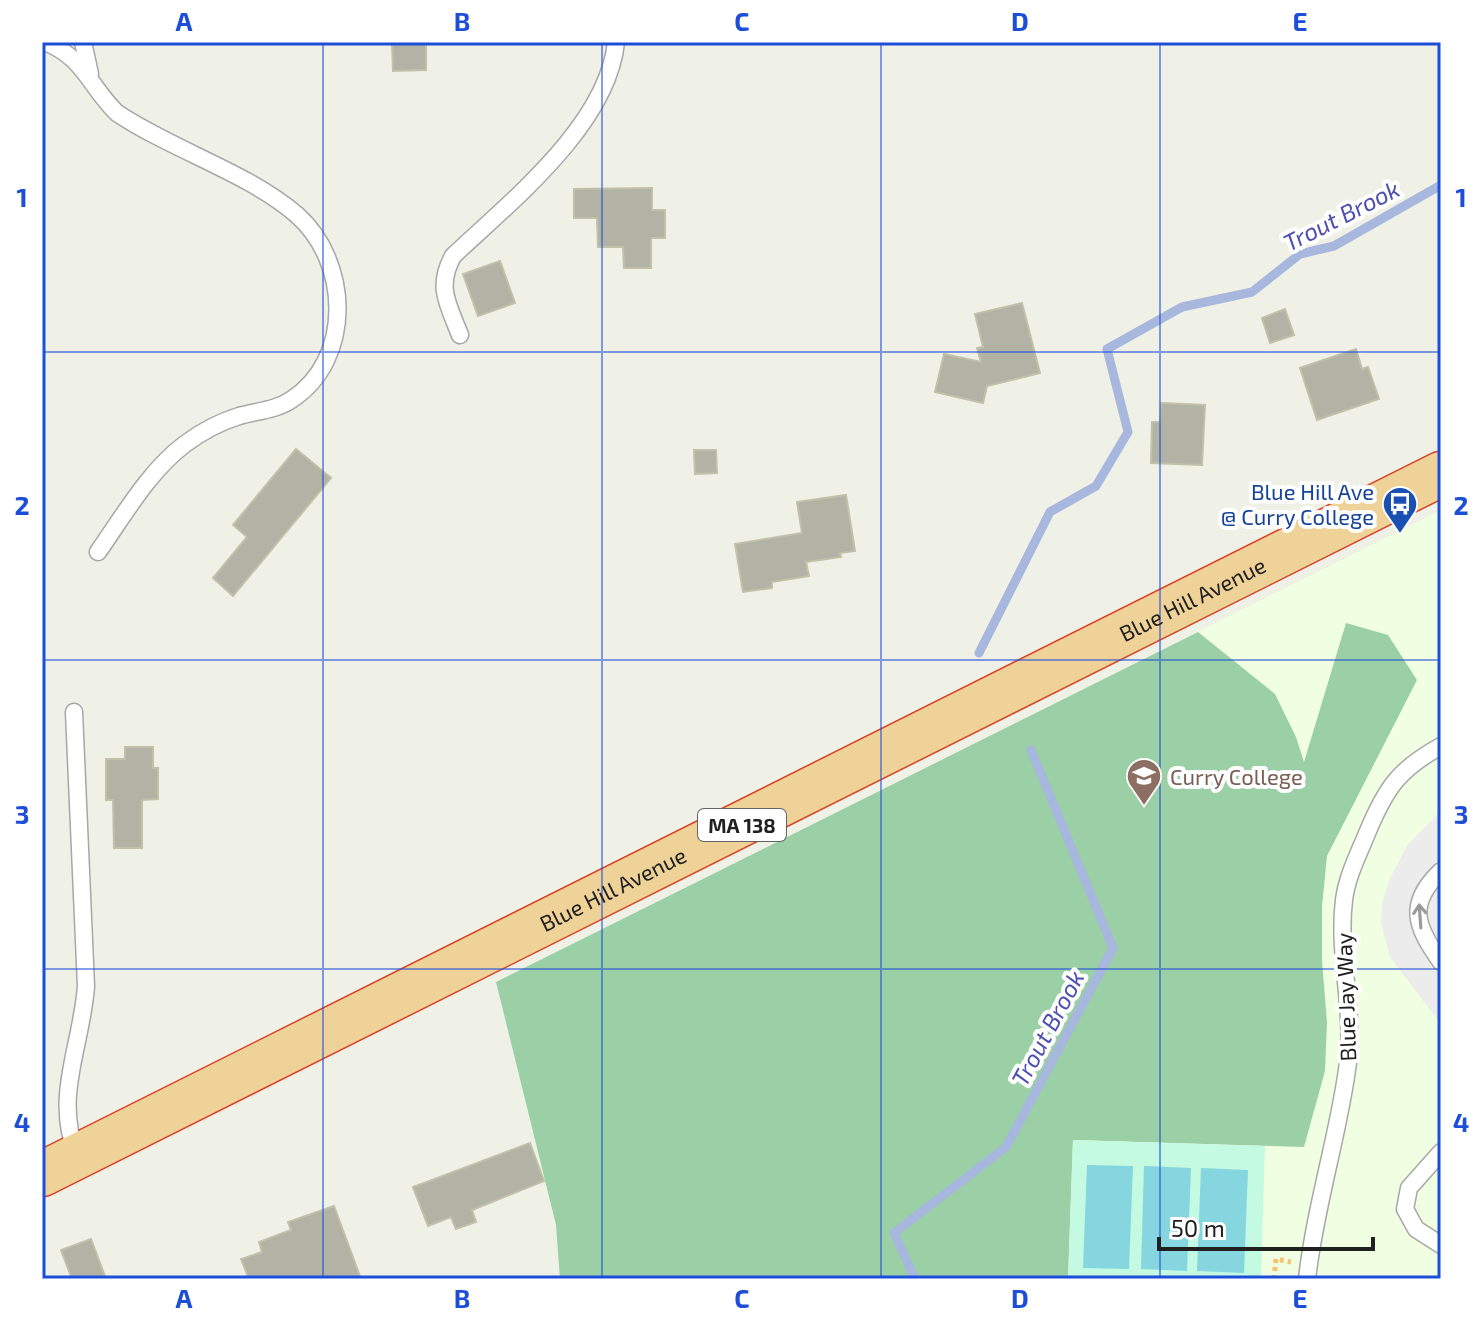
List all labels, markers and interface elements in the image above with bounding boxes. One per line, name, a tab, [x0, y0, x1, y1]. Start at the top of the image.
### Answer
text: A	[176, 5, 193, 36]
text: B	[454, 5, 470, 36]
text: C	[734, 5, 750, 36]
text: D	[1011, 5, 1029, 36]
text: E	[1292, 5, 1308, 36]
water label: Trout Brook	[1278, 173, 1404, 257]
text: 1	[16, 181, 28, 212]
text: 1	[1455, 181, 1467, 212]
place label: Blue Hill Ave @ Curry College	[1221, 478, 1374, 529]
bus stop icon: Blue Hill Ave @ Curry College	[1381, 485, 1419, 535]
text: 2	[14, 489, 30, 520]
text: 2	[1453, 489, 1469, 520]
street label: Blue Hill Avenue	[1115, 551, 1270, 646]
school or university icon: Curry College	[1125, 757, 1163, 807]
place label: Curry College	[1170, 763, 1303, 789]
text: 3	[15, 798, 29, 829]
text: 3	[1454, 798, 1468, 829]
road number: MA 138	[698, 809, 786, 841]
street label: Blue Hill Avenue	[535, 841, 690, 936]
one-way arrow	[1412, 903, 1427, 929]
street label: Blue Jay Way	[1330, 932, 1360, 1062]
water label: Trout Brook	[1004, 965, 1090, 1091]
text: 4	[14, 1106, 30, 1137]
text: 4	[1453, 1106, 1469, 1137]
scale bar	[1159, 1201, 1373, 1251]
text: 50 m	[1171, 1213, 1225, 1242]
text: A	[176, 1282, 193, 1313]
text: B	[454, 1282, 470, 1313]
text: C	[734, 1282, 750, 1313]
text: D	[1011, 1282, 1029, 1313]
text: E	[1292, 1282, 1308, 1313]

